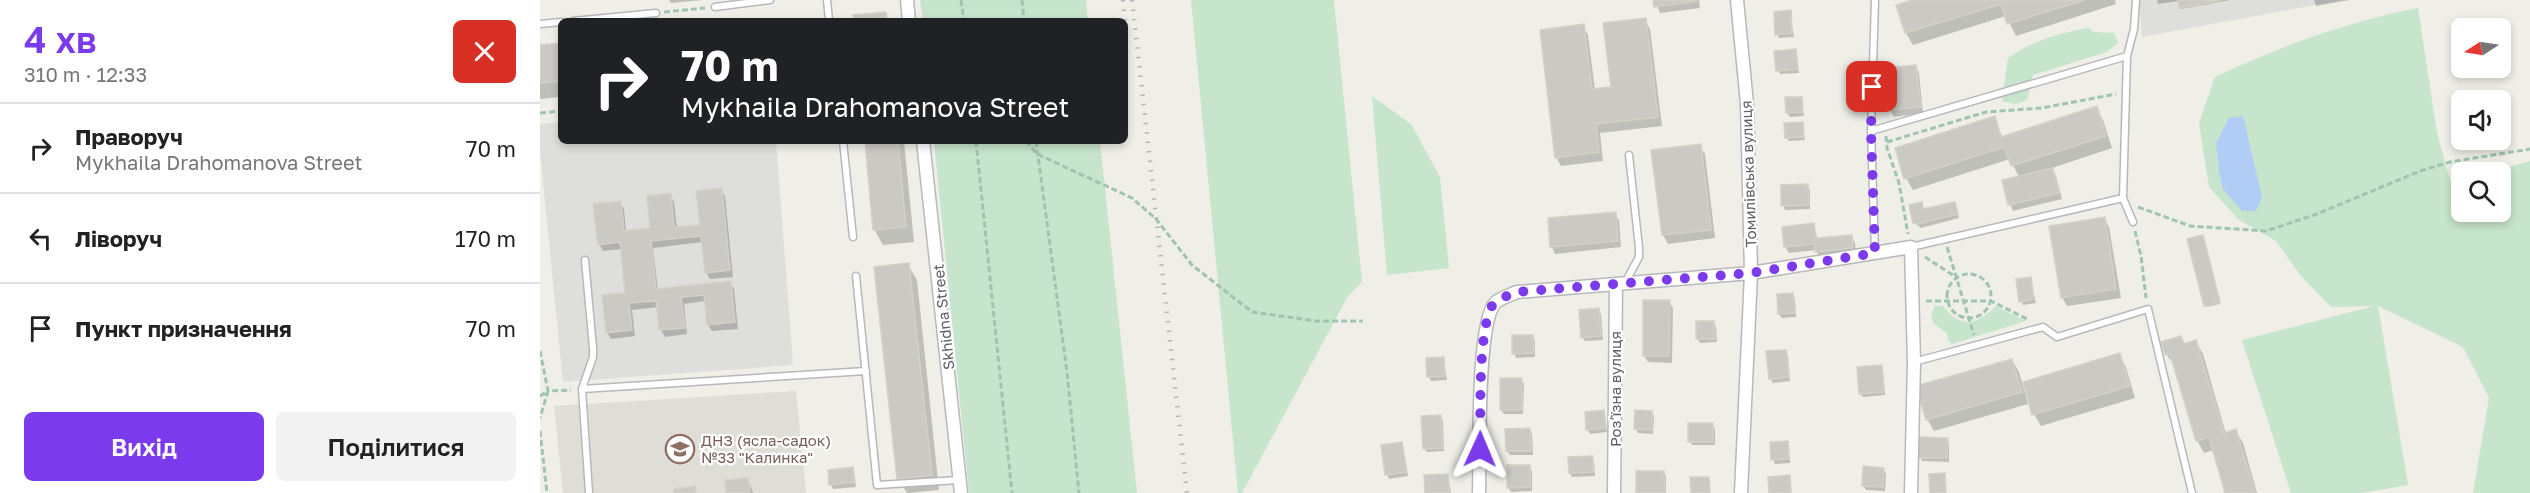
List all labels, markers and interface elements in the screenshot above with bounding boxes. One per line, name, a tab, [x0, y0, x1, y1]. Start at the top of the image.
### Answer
text: 4 хв	[24, 18, 97, 61]
north arrow	[2451, 18, 2511, 78]
map controls	[2451, 18, 2511, 222]
button: close	[453, 20, 516, 83]
text: 70 m	[681, 40, 778, 90]
icon: right	[582, 42, 660, 120]
pin	[1846, 61, 1897, 112]
text: 310 m · 12:33	[24, 62, 147, 86]
icon: arrive	[1855, 70, 1888, 103]
button: sound	[2451, 90, 2511, 150]
text: Mykhaila Drahomanova Street	[681, 91, 1069, 123]
street label: Томилівська вулиця	[1736, 100, 1760, 248]
text: Праворуч	[75, 123, 183, 150]
icon: right	[24, 132, 57, 165]
text: 70 m	[466, 135, 516, 162]
text: Mykhaila Drahomanova Street	[75, 150, 363, 174]
button: search	[2451, 162, 2511, 222]
icon: left	[24, 222, 57, 255]
text: Ліворуч	[75, 225, 162, 252]
text: 170 m	[455, 225, 516, 252]
street label: Skhidna Street	[928, 263, 958, 371]
icon: arrive	[24, 312, 57, 345]
text: Пункт призначення	[75, 315, 292, 342]
text: 70 m	[466, 315, 516, 342]
street label: Розʼїзна вулиця	[1606, 331, 1624, 447]
button: Вихід	[24, 412, 264, 481]
button: Поділитися	[276, 412, 516, 481]
position arrow	[1448, 417, 1512, 481]
place label: ДНЗ (ясла-садок) №33 "Калинка"	[701, 431, 831, 466]
school or university icon: ДНЗ (ясла-садок) №33 "Калинка"	[664, 433, 696, 465]

